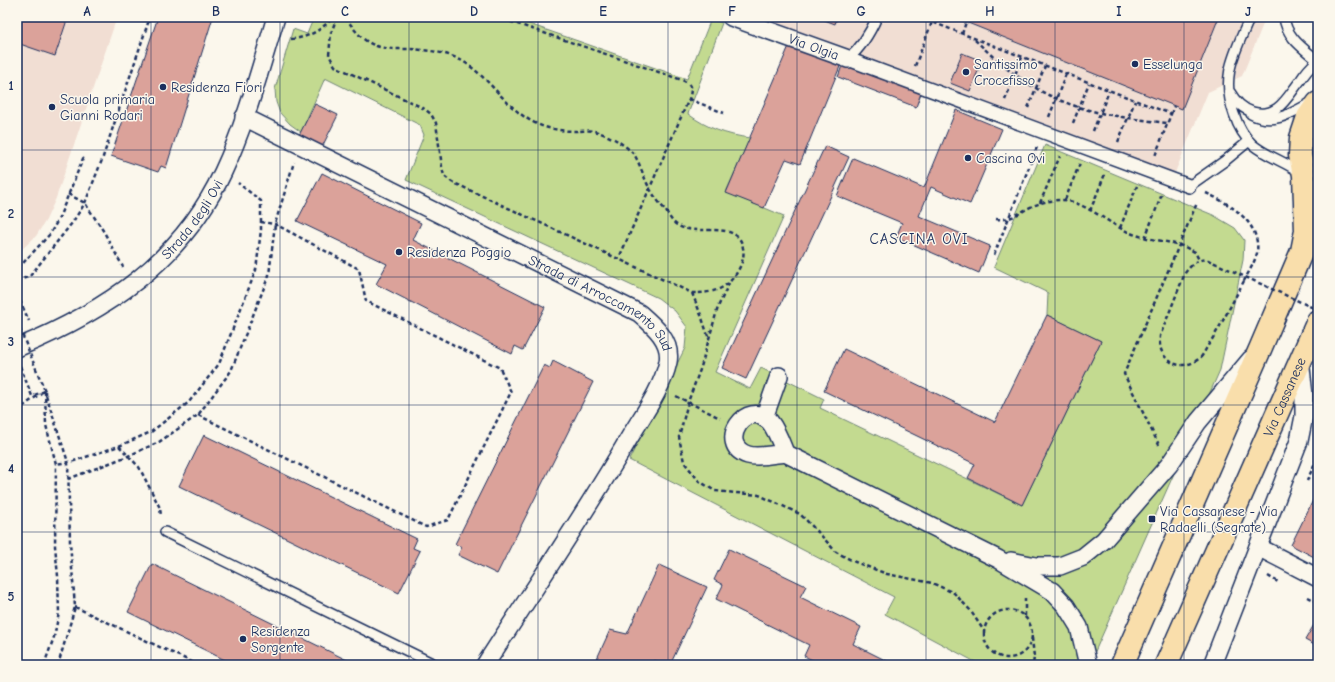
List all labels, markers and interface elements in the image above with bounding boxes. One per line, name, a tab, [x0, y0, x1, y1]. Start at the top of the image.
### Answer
text: A	[83, 4, 91, 19]
text: B	[212, 4, 220, 19]
text: C	[341, 4, 349, 19]
text: D	[470, 4, 478, 19]
text: E	[599, 4, 607, 19]
text: F	[728, 4, 736, 19]
text: G	[856, 4, 866, 19]
text: H	[985, 4, 995, 19]
text: I	[1116, 4, 1122, 19]
text: J	[1245, 4, 1251, 19]
street label: Via Olgia	[786, 30, 841, 64]
place label: Santissimo Crocefisso	[974, 56, 1038, 89]
place label: Esselunga	[1143, 56, 1203, 73]
marker: Esselunga	[1130, 59, 1140, 69]
marker: Santissimo Crocefisso	[961, 67, 971, 77]
text: 1	[8, 78, 14, 93]
place label: Residenza Fiori	[171, 79, 262, 96]
marker: Residenza Fiori	[158, 82, 168, 92]
place label: Scuola primaria Gianni Rodari	[60, 91, 155, 124]
marker: Scuola primaria Gianni Rodari	[47, 102, 57, 112]
place label: Cascina Ovi	[976, 150, 1045, 167]
marker: Cascina Ovi	[963, 153, 973, 163]
street label: Strada degli Ovi	[158, 177, 227, 263]
text: 2	[8, 206, 14, 221]
district label: CASCINA OVI	[869, 230, 969, 248]
place label: Residenza Poggio	[407, 244, 511, 261]
marker: Residenza Poggio	[394, 247, 404, 257]
street label: Strada di Arroccamento Sud	[526, 252, 676, 353]
text: 3	[8, 334, 14, 349]
street label: Via Cassanese	[1260, 355, 1310, 439]
text: 4	[8, 461, 14, 476]
place label: Via Cassanese - Via Radaelli (Segrate)	[1160, 503, 1278, 536]
marker: Via Cassanese - Via Radaelli (Segrate)	[1147, 514, 1157, 524]
text: 5	[8, 589, 15, 604]
place label: Residenza Sorgente	[251, 623, 310, 656]
marker: Residenza Sorgente	[238, 634, 248, 644]

